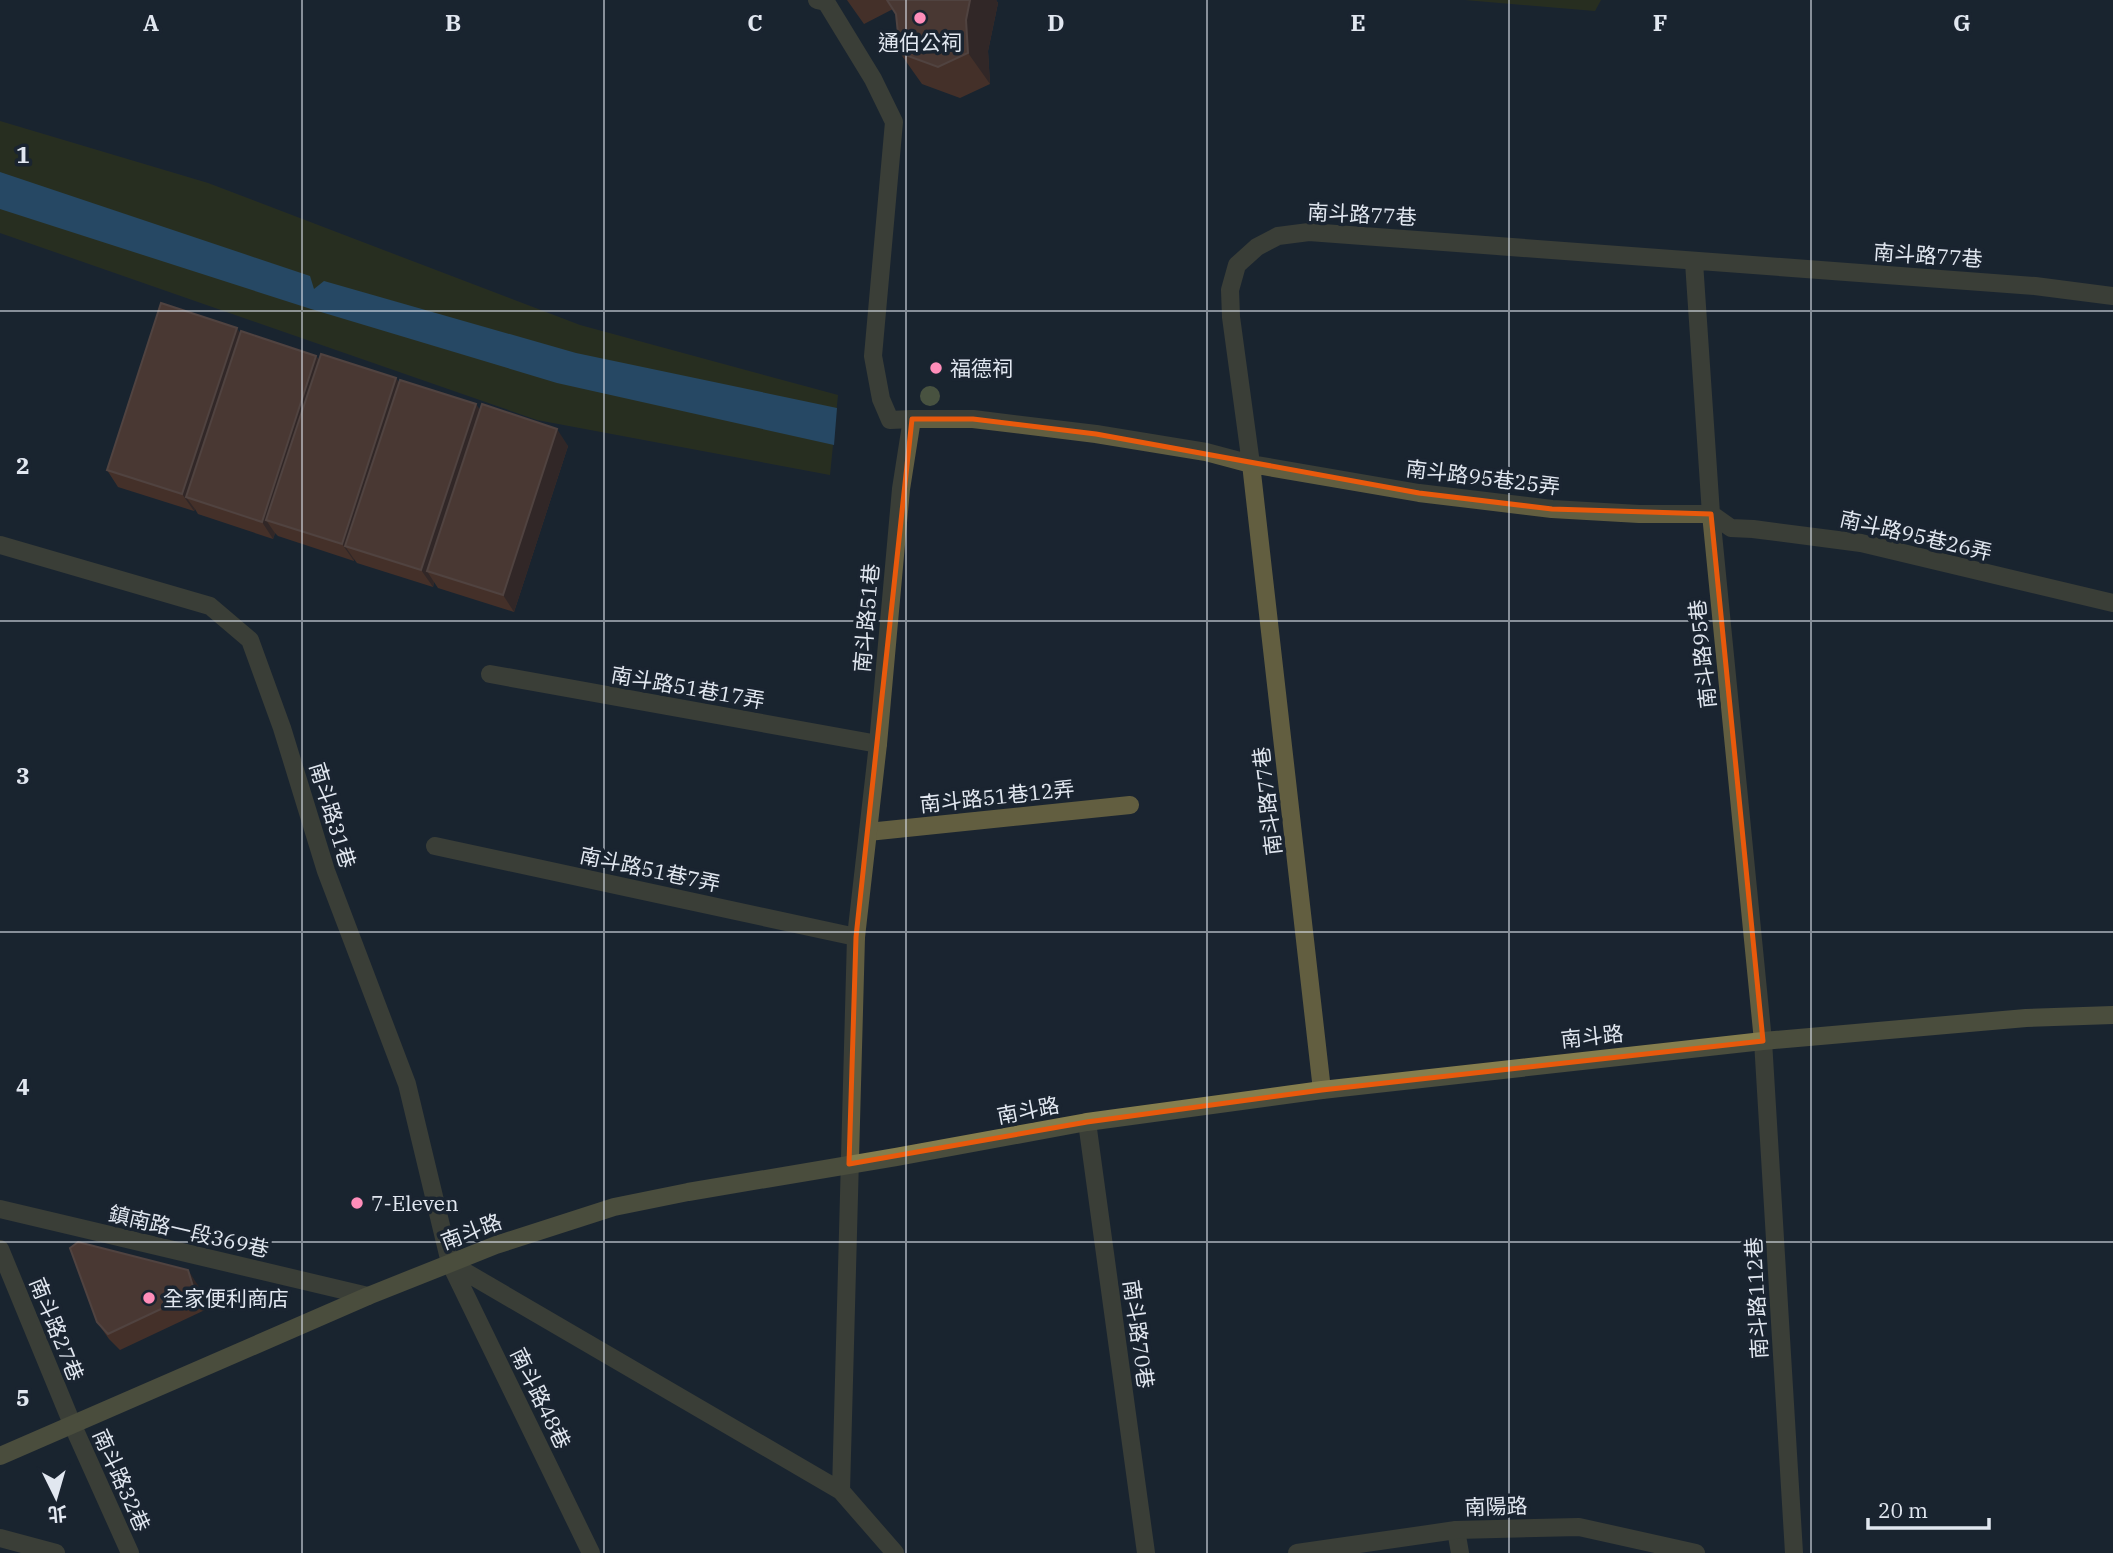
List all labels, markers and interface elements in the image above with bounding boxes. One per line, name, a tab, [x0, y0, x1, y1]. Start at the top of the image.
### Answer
text: A	[143, 7, 159, 37]
text: B	[445, 7, 461, 37]
text: C	[747, 7, 763, 37]
text: D	[1047, 7, 1065, 37]
text: E	[1350, 7, 1366, 37]
text: F	[1653, 7, 1667, 37]
text: G	[1953, 7, 1971, 37]
marker: 通伯公祠	[912, 10, 928, 26]
place label: 通伯公祠	[878, 28, 962, 56]
text: 1	[16, 139, 30, 169]
street label: 南斗路77巷	[1307, 197, 1417, 231]
street label: 南斗路77巷	[1873, 237, 1983, 273]
place label: 福德祠	[950, 354, 1013, 382]
marker: 福德祠	[928, 360, 944, 376]
text: 2	[16, 450, 30, 480]
street label: 南斗路95巷25弄	[1404, 454, 1562, 500]
street label: 南斗路95巷26弄	[1837, 504, 1995, 566]
street label: 南斗路51巷	[847, 562, 885, 674]
street label: 南斗路95巷	[1682, 598, 1722, 710]
street label: 南斗路51巷17弄	[609, 660, 767, 714]
street label: 南斗路77巷	[1246, 745, 1288, 857]
street label: 南斗路31巷	[304, 759, 362, 871]
text: 3	[16, 760, 30, 790]
street label: 南斗路51巷12弄	[918, 774, 1076, 818]
street label: 南斗路51巷7弄	[577, 840, 723, 898]
street label: 南斗路	[1559, 1019, 1625, 1053]
text: 4	[16, 1071, 30, 1101]
street label: 南斗路	[994, 1090, 1062, 1130]
place label: 7-Eleven	[371, 1189, 459, 1217]
marker: 7-Eleven	[349, 1195, 365, 1211]
street label: 鎮南路一段369巷	[106, 1199, 272, 1263]
street label: 南斗路	[437, 1207, 505, 1255]
street label: 南斗路112巷	[1739, 1236, 1773, 1360]
street label: 南斗路27巷	[24, 1273, 90, 1385]
street label: 南斗路70巷	[1118, 1278, 1160, 1390]
place label: 全家便利商店	[163, 1284, 289, 1312]
marker: 全家便利商店	[141, 1290, 157, 1306]
street label: 南斗路48巷	[504, 1343, 578, 1453]
text: 5	[16, 1382, 30, 1412]
street label: 南斗路32巷	[87, 1424, 157, 1536]
north arrow	[21, 1462, 91, 1532]
scale bar	[1868, 1486, 1989, 1530]
street label: 南陽路	[1464, 1491, 1528, 1521]
text: 20 m	[1878, 1496, 1928, 1524]
text: 北	[47, 1501, 68, 1527]

